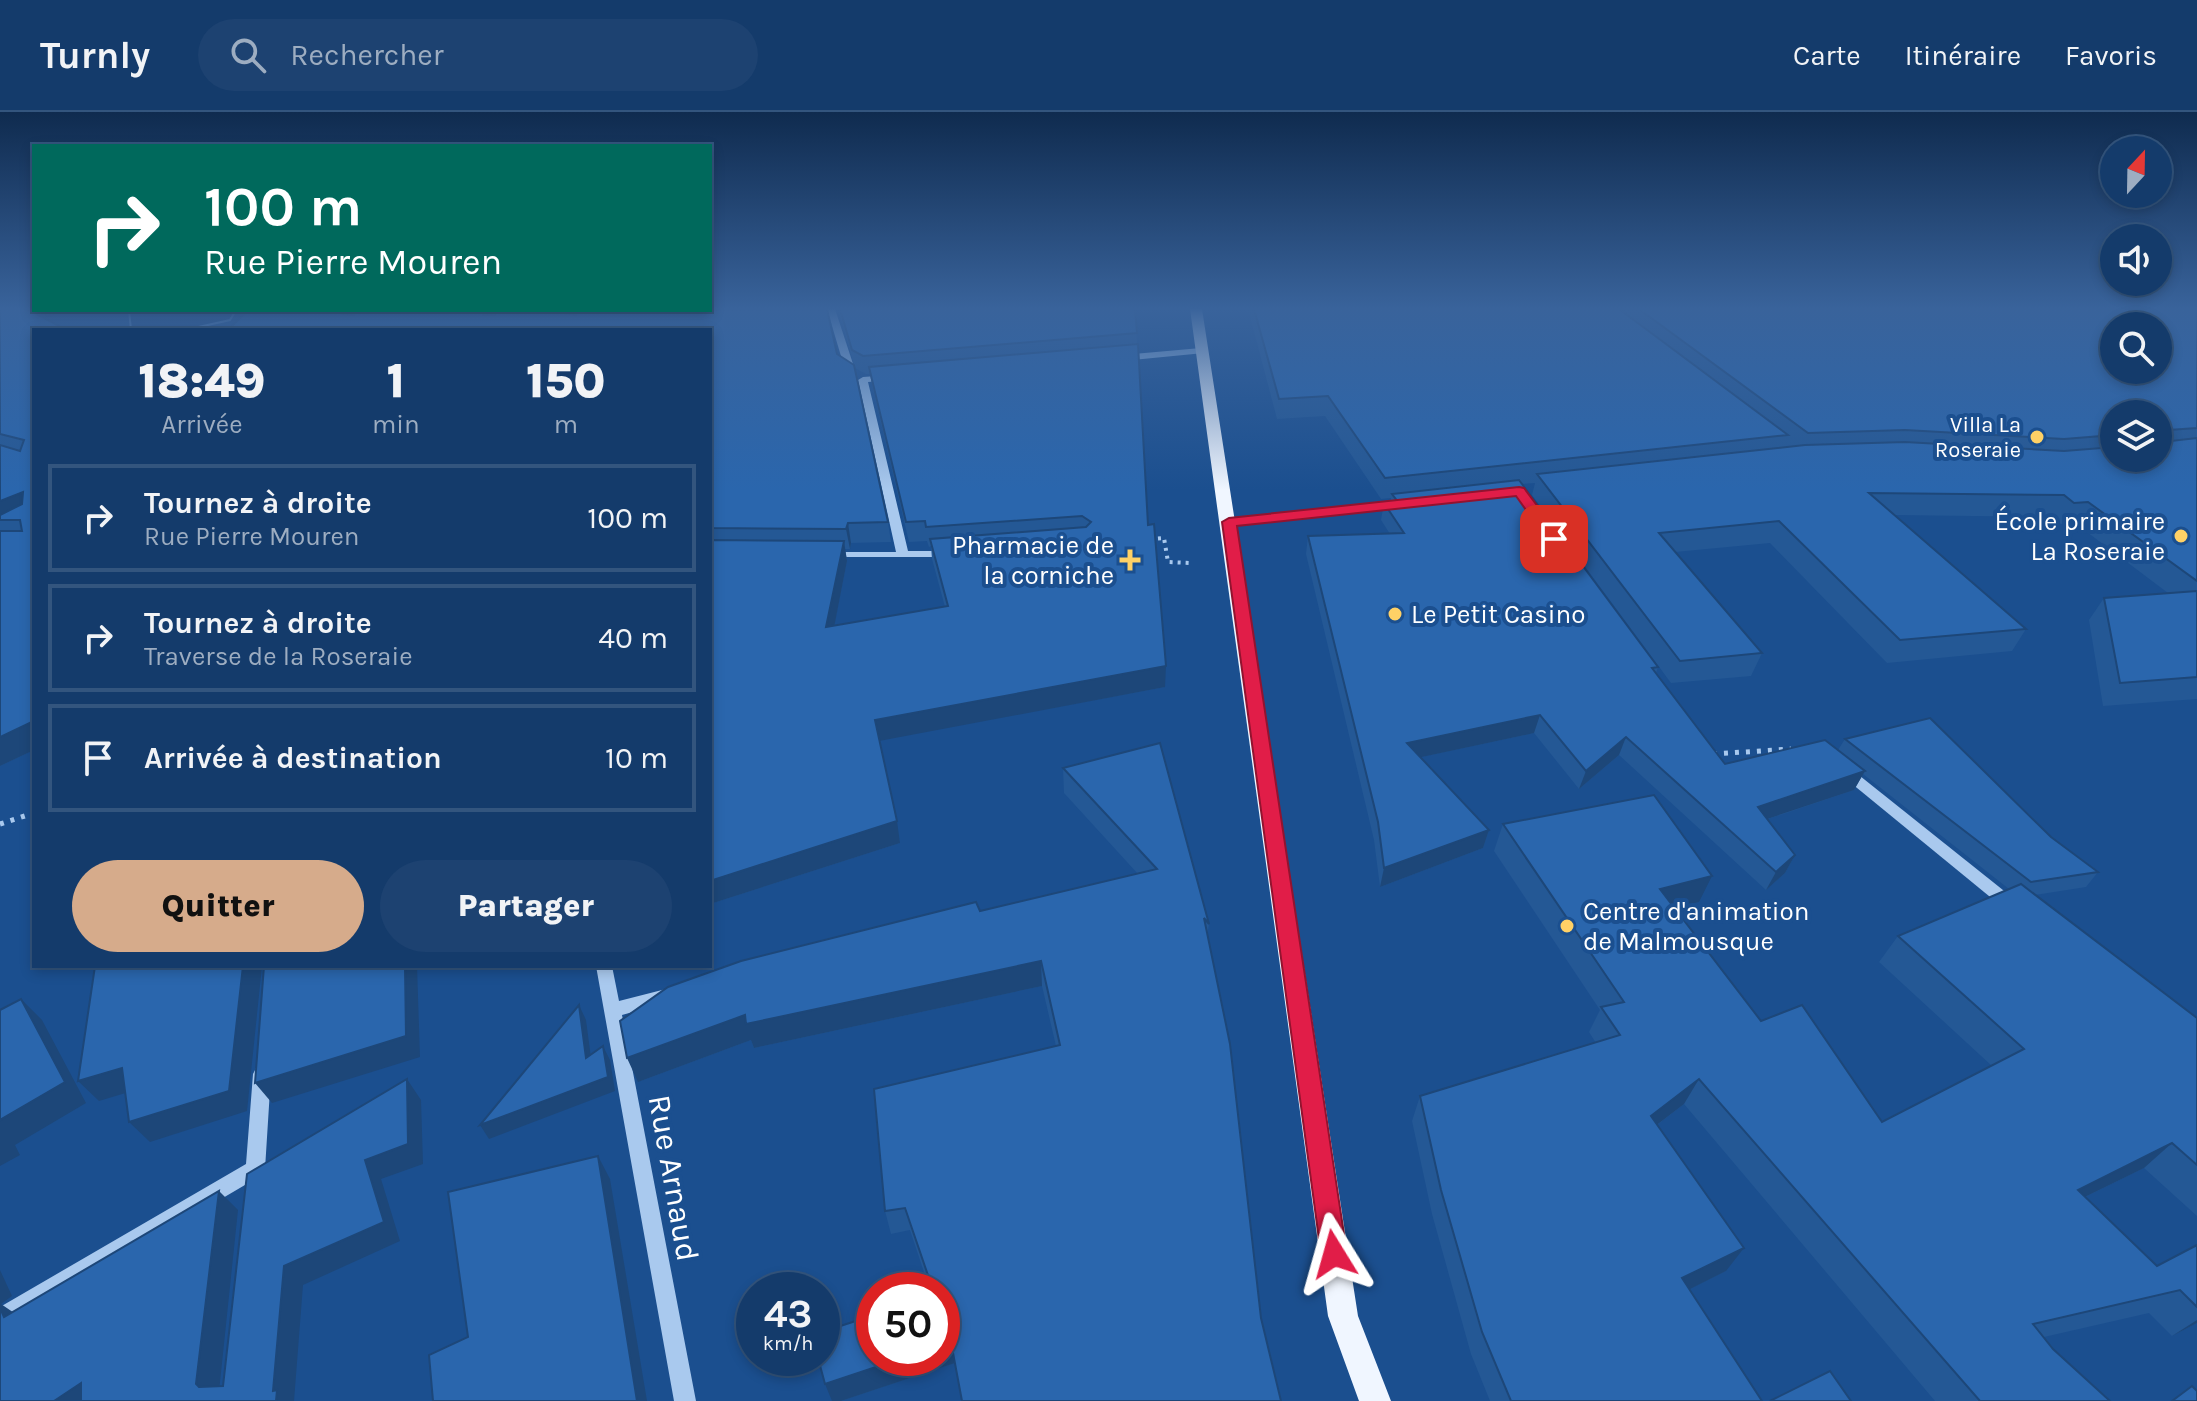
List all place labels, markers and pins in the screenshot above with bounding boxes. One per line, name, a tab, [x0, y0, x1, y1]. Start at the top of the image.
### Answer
place label: Villa La Roseraie	[1935, 412, 2021, 463]
marker: Villa La Roseraie	[2028, 428, 2046, 446]
pin	[1520, 505, 1588, 573]
place label: École primaire La Roseraie	[1994, 505, 2165, 567]
marker: École primaire La Roseraie	[2172, 527, 2190, 545]
place label: Pharmacie de la corniche	[952, 530, 1114, 591]
marker: Pharmacie de la corniche	[1121, 551, 1139, 569]
place label: Le Petit Casino	[1411, 599, 1585, 630]
marker: Le Petit Casino	[1386, 605, 1404, 623]
place label: Centre d'animation de Malmousque	[1583, 896, 1809, 957]
marker: Centre d'animation de Malmousque	[1558, 917, 1576, 935]

